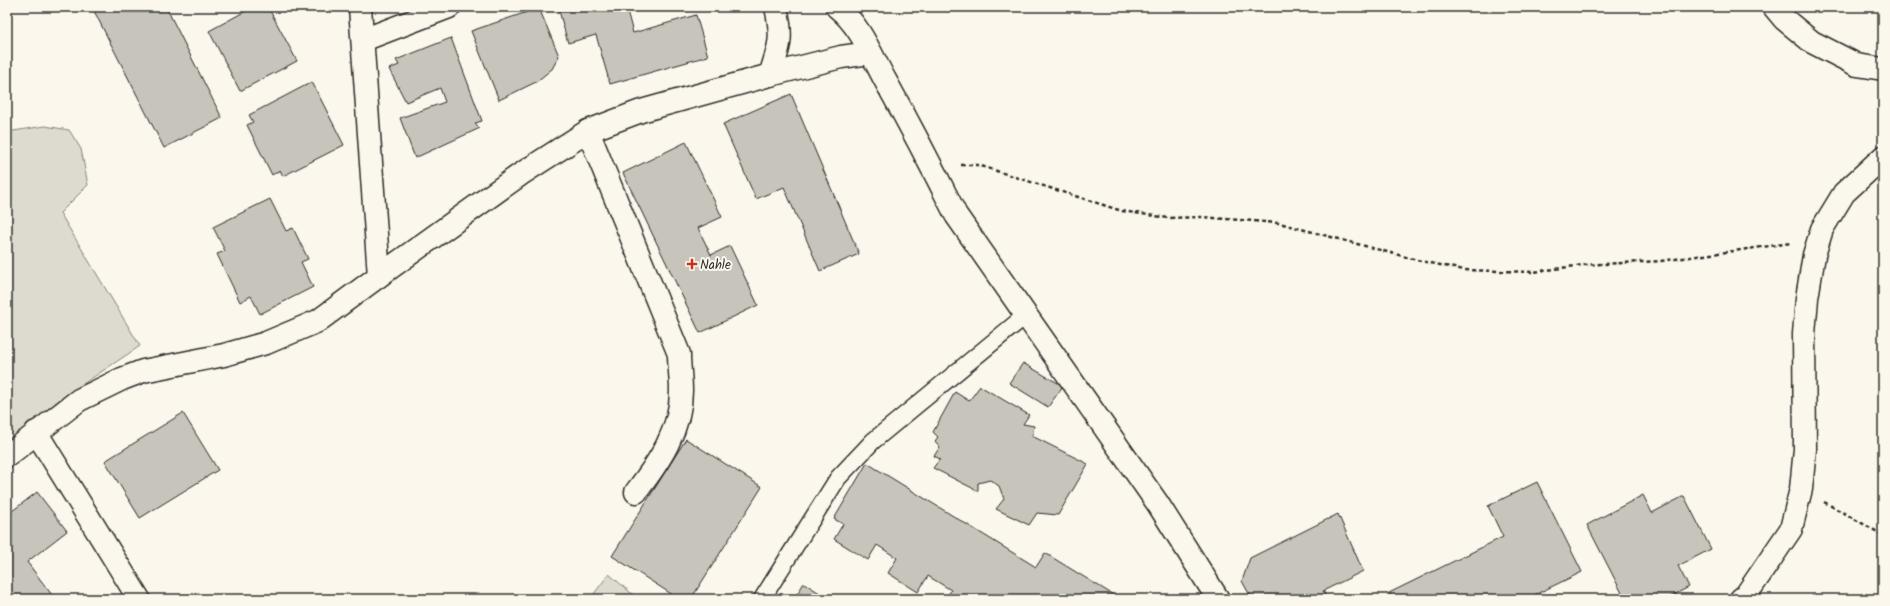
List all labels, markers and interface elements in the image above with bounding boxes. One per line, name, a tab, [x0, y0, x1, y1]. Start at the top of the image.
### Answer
place label: Nahle	[700, 255, 731, 276]
marker: Nahle	[687, 259, 697, 269]

